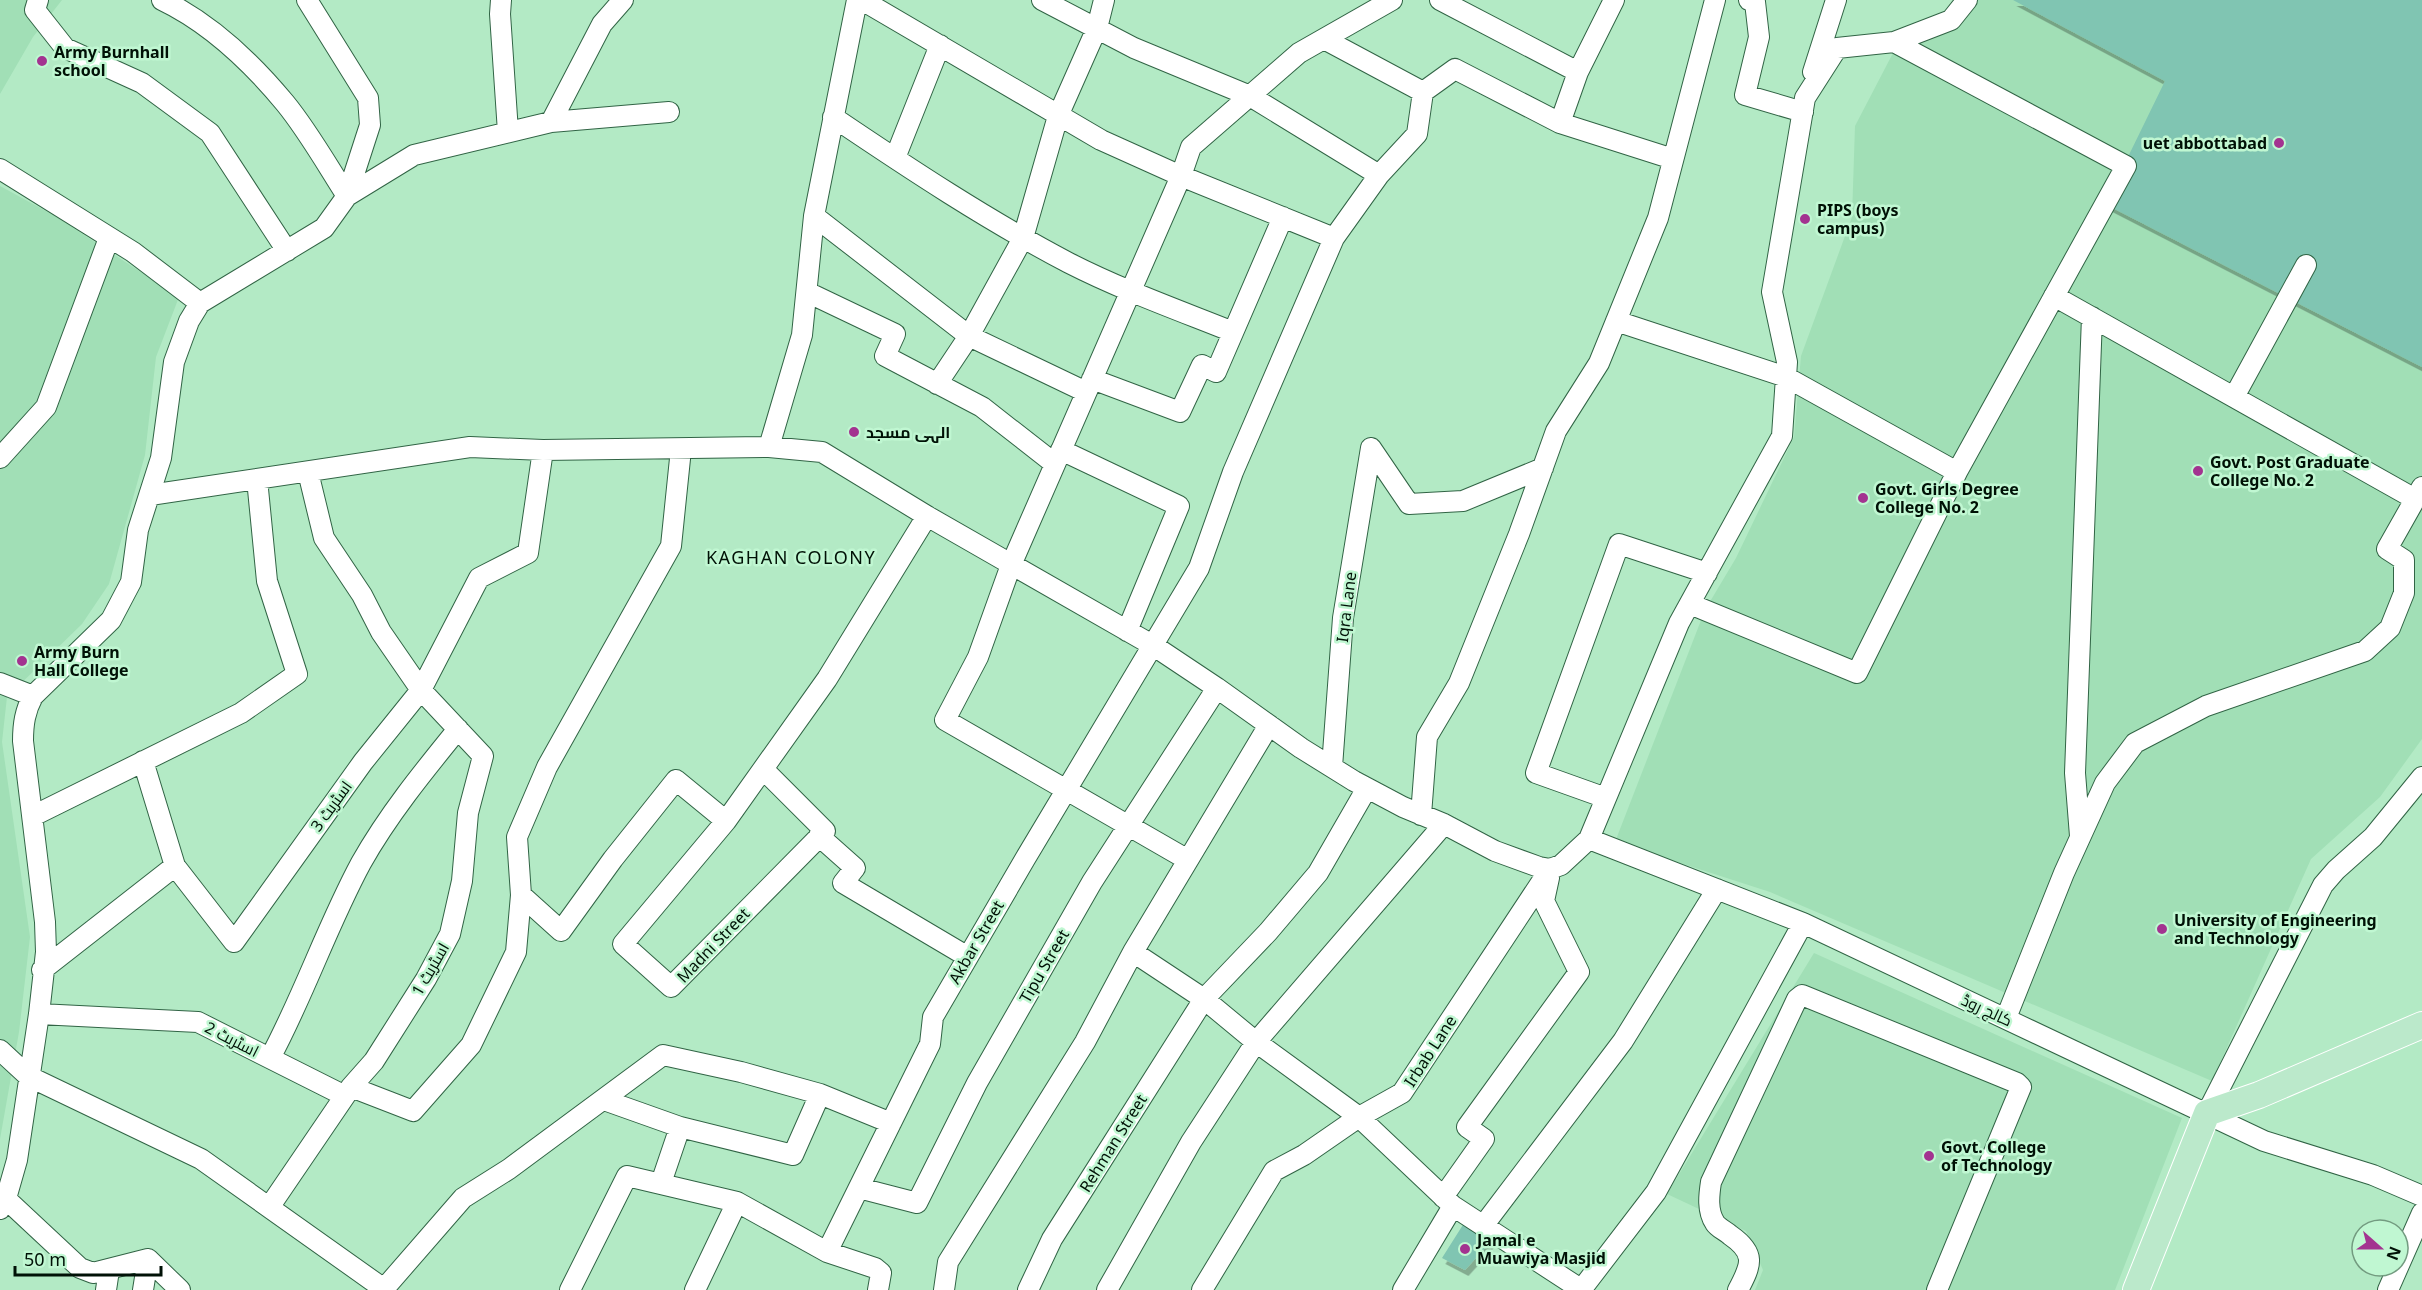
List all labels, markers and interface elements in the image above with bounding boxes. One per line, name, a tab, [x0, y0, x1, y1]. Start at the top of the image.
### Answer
place label: Army Burnhall school	[54, 41, 169, 81]
marker: Army Burnhall school	[35, 54, 49, 68]
place label: uet abbottabad	[2143, 132, 2267, 154]
marker: uet abbottabad	[2272, 136, 2286, 150]
place label: PIPS (boys campus)	[1817, 199, 1898, 239]
marker: PIPS (boys campus)	[1798, 212, 1812, 226]
place label: الہی مسجد	[866, 421, 950, 443]
marker: الہی مسجد	[847, 425, 861, 439]
place label: Govt. Post Graduate College No. 2	[2210, 451, 2370, 491]
marker: Govt. Post Graduate College No. 2	[2191, 464, 2205, 478]
place label: Govt. Girls Degree College No. 2	[1875, 478, 2019, 518]
marker: Govt. Girls Degree College No. 2	[1856, 491, 1870, 505]
district label: KAGHAN COLONY	[706, 545, 876, 569]
street label: Iqra Lane	[1331, 570, 1361, 644]
place label: Army Burn Hall College	[34, 641, 129, 681]
marker: Army Burn Hall College	[15, 654, 29, 668]
street label: اسٹریٹ 3	[305, 776, 357, 836]
street label: Akbar Street	[943, 896, 1009, 988]
street label: Madni Street	[672, 903, 754, 987]
place label: University of Engineering and Technology	[2174, 909, 2377, 949]
marker: University of Engineering and Technology	[2155, 922, 2169, 936]
street label: Tipu Street	[1014, 925, 1074, 1007]
street label: اسٹریٹ 1	[406, 939, 454, 999]
street label: کالج روڈ	[1957, 989, 2016, 1032]
street label: Irbab Lane	[1399, 1011, 1461, 1091]
street label: اسٹریٹ 2	[201, 1016, 263, 1062]
street label: Rehman Street	[1074, 1090, 1152, 1196]
place label: Govt. College of Technology	[1941, 1136, 2053, 1176]
marker: Govt. College of Technology	[1922, 1149, 1936, 1163]
north arrow	[2350, 1218, 2410, 1278]
place label: Jamal e Muawiya Masjid	[1475, 1229, 1606, 1269]
scale bar	[15, 1239, 160, 1277]
marker: Jamal e Muawiya Masjid	[1458, 1242, 1472, 1256]
text: N	[2381, 1243, 2407, 1263]
text: 50 m	[24, 1247, 66, 1271]

